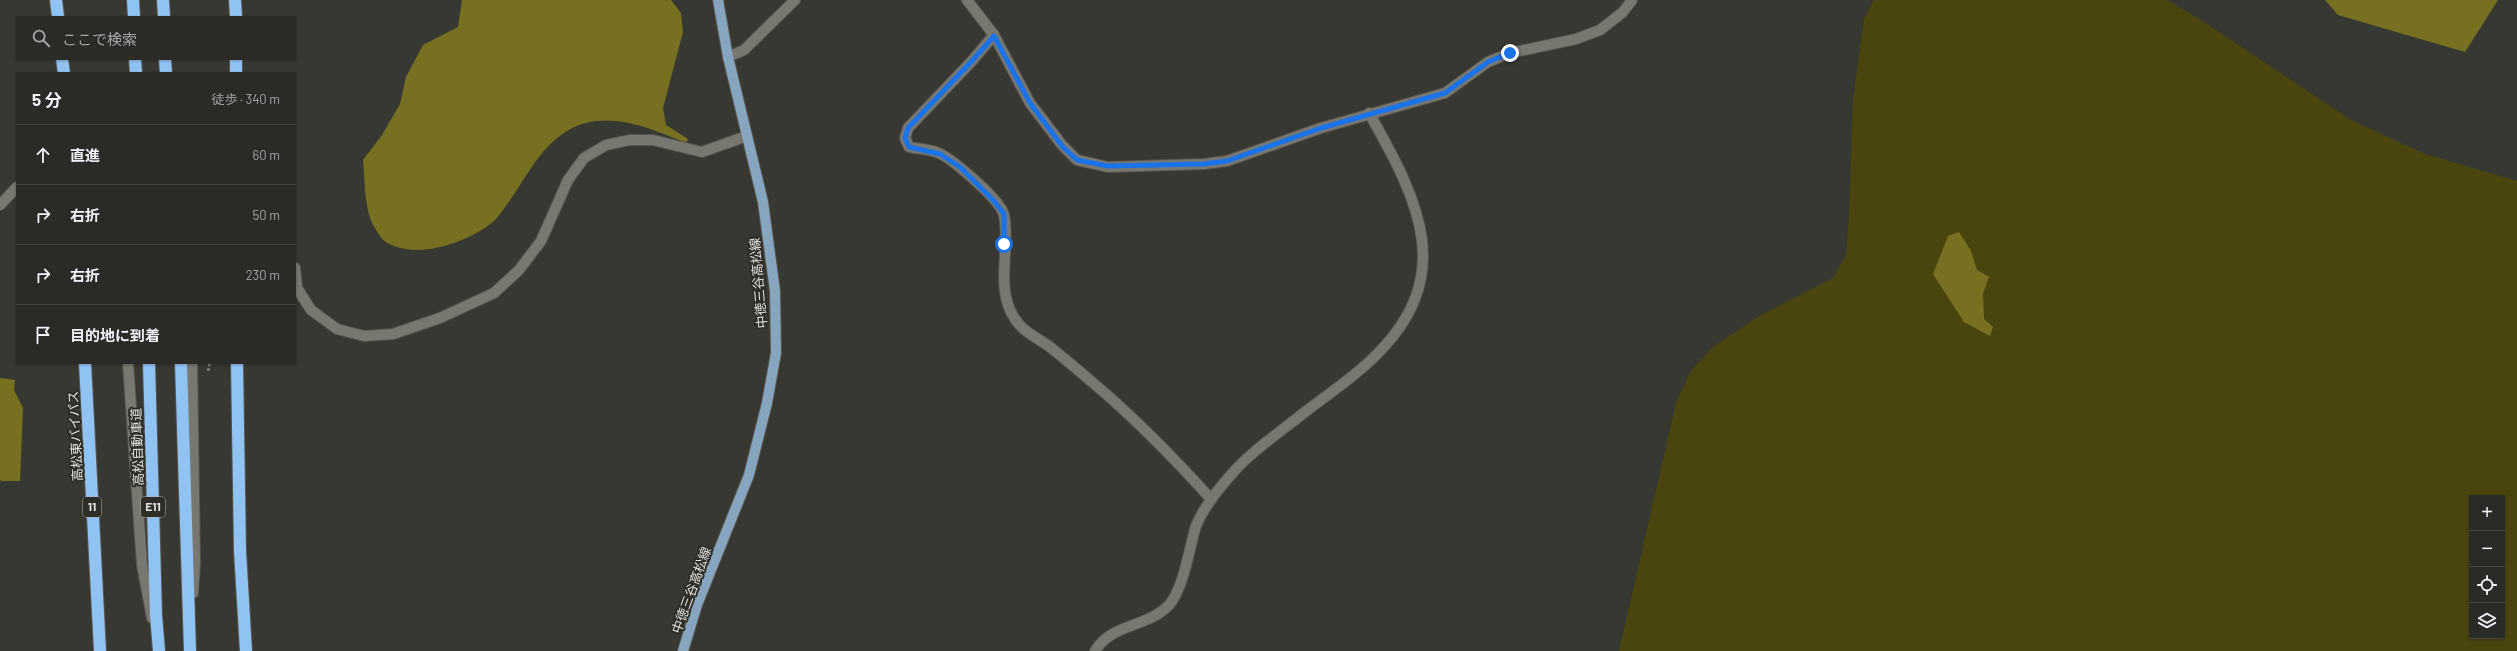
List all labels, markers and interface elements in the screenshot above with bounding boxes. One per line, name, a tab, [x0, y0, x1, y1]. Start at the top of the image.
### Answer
search box	[16, 16, 296, 60]
icon: search	[30, 27, 52, 49]
text: ここで検索	[62, 30, 137, 48]
route end	[1501, 44, 1519, 62]
text: 5 分	[32, 89, 62, 109]
text: 徒歩 · 340 m	[212, 91, 280, 107]
icon: ahead	[32, 144, 54, 166]
text: 直進	[70, 146, 100, 164]
text: 60 m	[253, 147, 280, 163]
icon: right	[32, 204, 54, 226]
text: 右折	[70, 206, 100, 224]
text: 50 m	[253, 207, 280, 223]
route start	[995, 235, 1013, 253]
street label: 中徳三谷高松線	[746, 237, 770, 329]
icon: right	[32, 264, 54, 286]
text: 右折	[70, 266, 100, 284]
text: 230 m	[246, 267, 280, 283]
icon: arrive	[32, 324, 54, 346]
text: 目的地に到着	[70, 326, 160, 344]
street label: 高松東バイパス	[65, 390, 85, 482]
street label: 高松自動車道	[128, 408, 146, 486]
map controls	[2469, 495, 2505, 639]
button: +	[2469, 495, 2505, 531]
road number: 11	[83, 497, 101, 517]
road number: E11	[141, 497, 165, 517]
button: −	[2469, 531, 2505, 567]
street label: 中徳三谷高松線	[668, 545, 714, 635]
button: locate	[2469, 567, 2505, 603]
button: layers	[2469, 603, 2505, 639]

